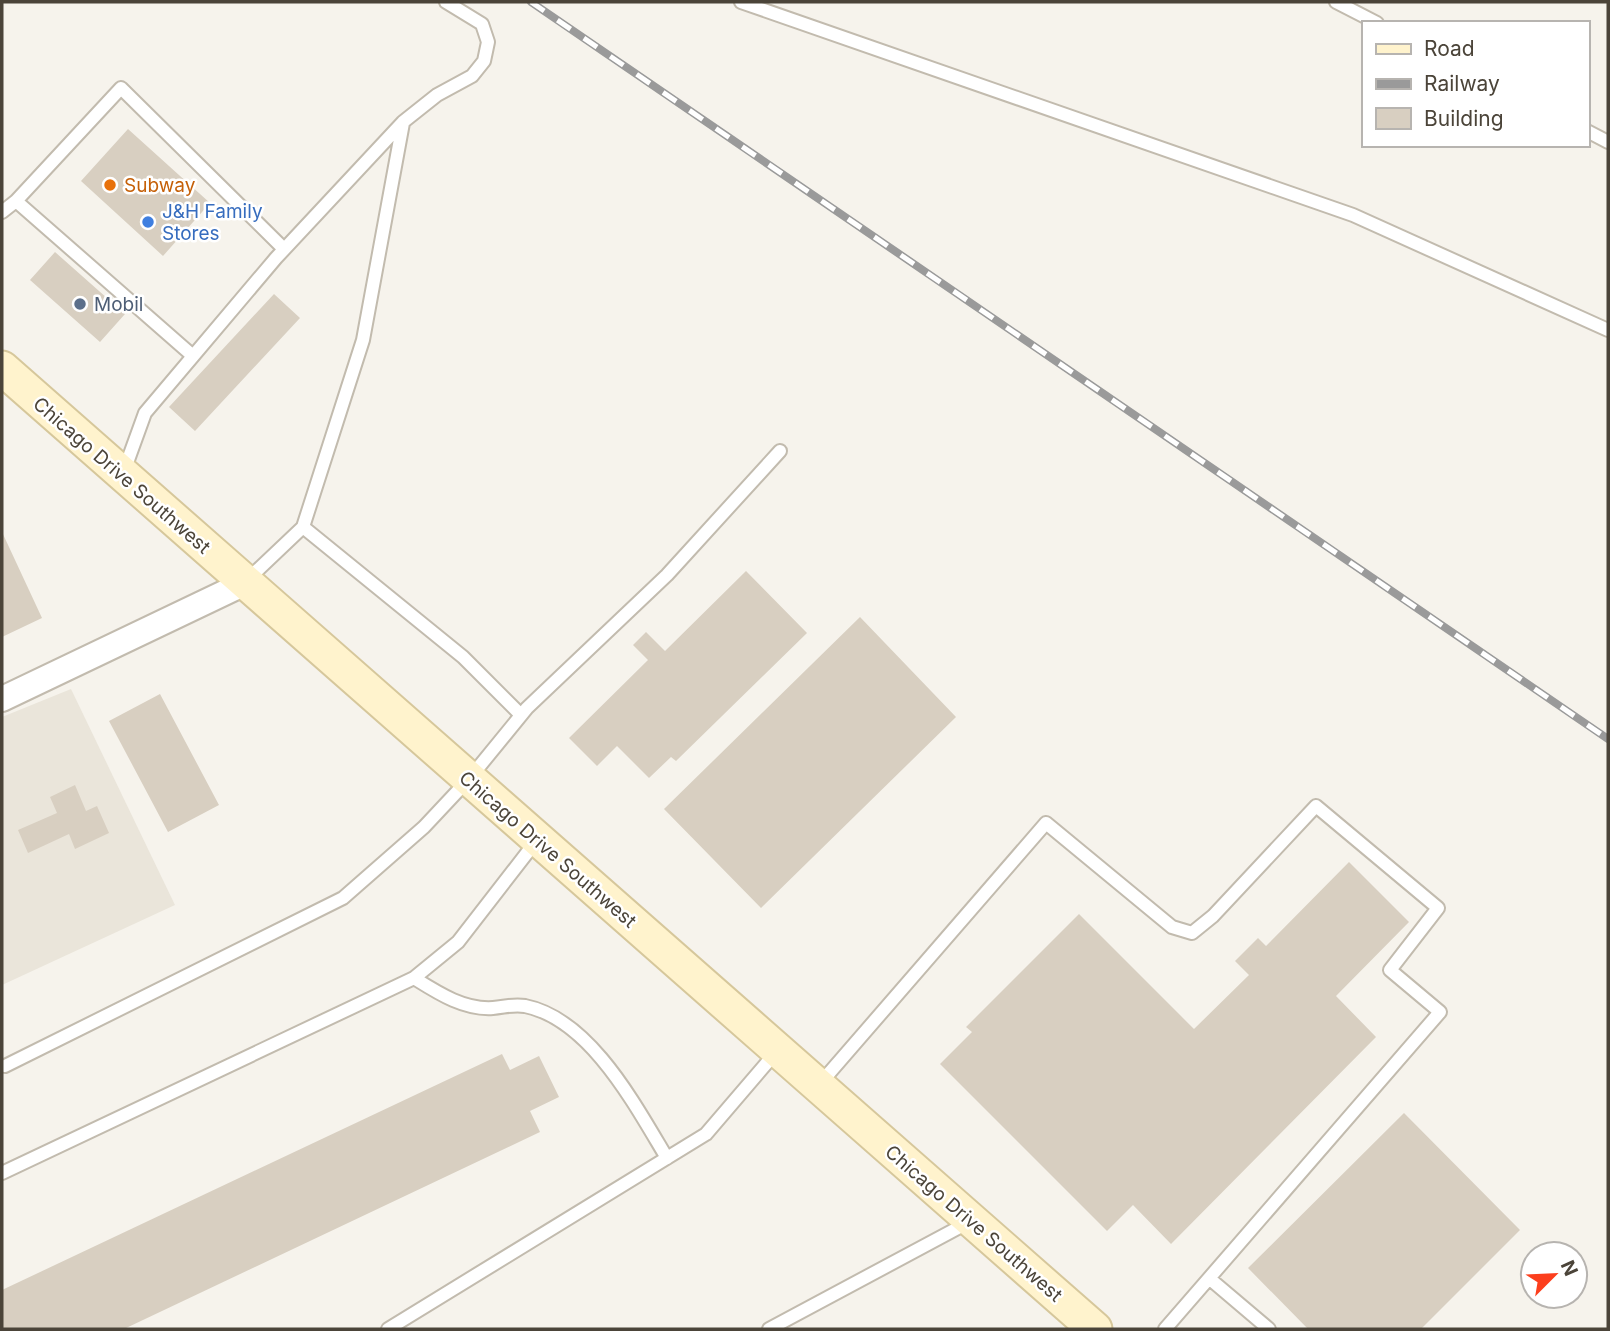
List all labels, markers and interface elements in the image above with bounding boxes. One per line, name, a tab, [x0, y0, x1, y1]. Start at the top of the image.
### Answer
legend	[1362, 21, 1589, 147]
text: Road	[1424, 36, 1475, 61]
text: Railway	[1424, 71, 1500, 96]
text: Building	[1424, 106, 1504, 131]
place label: Subway	[124, 174, 196, 197]
marker: Subway	[102, 177, 118, 193]
place label: J&H Family Stores	[162, 200, 263, 245]
marker: J&H Family Stores	[140, 214, 156, 230]
place label: Mobil	[94, 293, 143, 316]
marker: Mobil	[72, 296, 88, 312]
street label: Chicago Drive Southwest	[28, 392, 215, 559]
street label: Chicago Drive Southwest	[454, 766, 641, 933]
street label: Chicago Drive Southwest	[880, 1140, 1067, 1307]
north arrow	[1519, 1240, 1589, 1310]
text: N	[1556, 1257, 1583, 1280]

